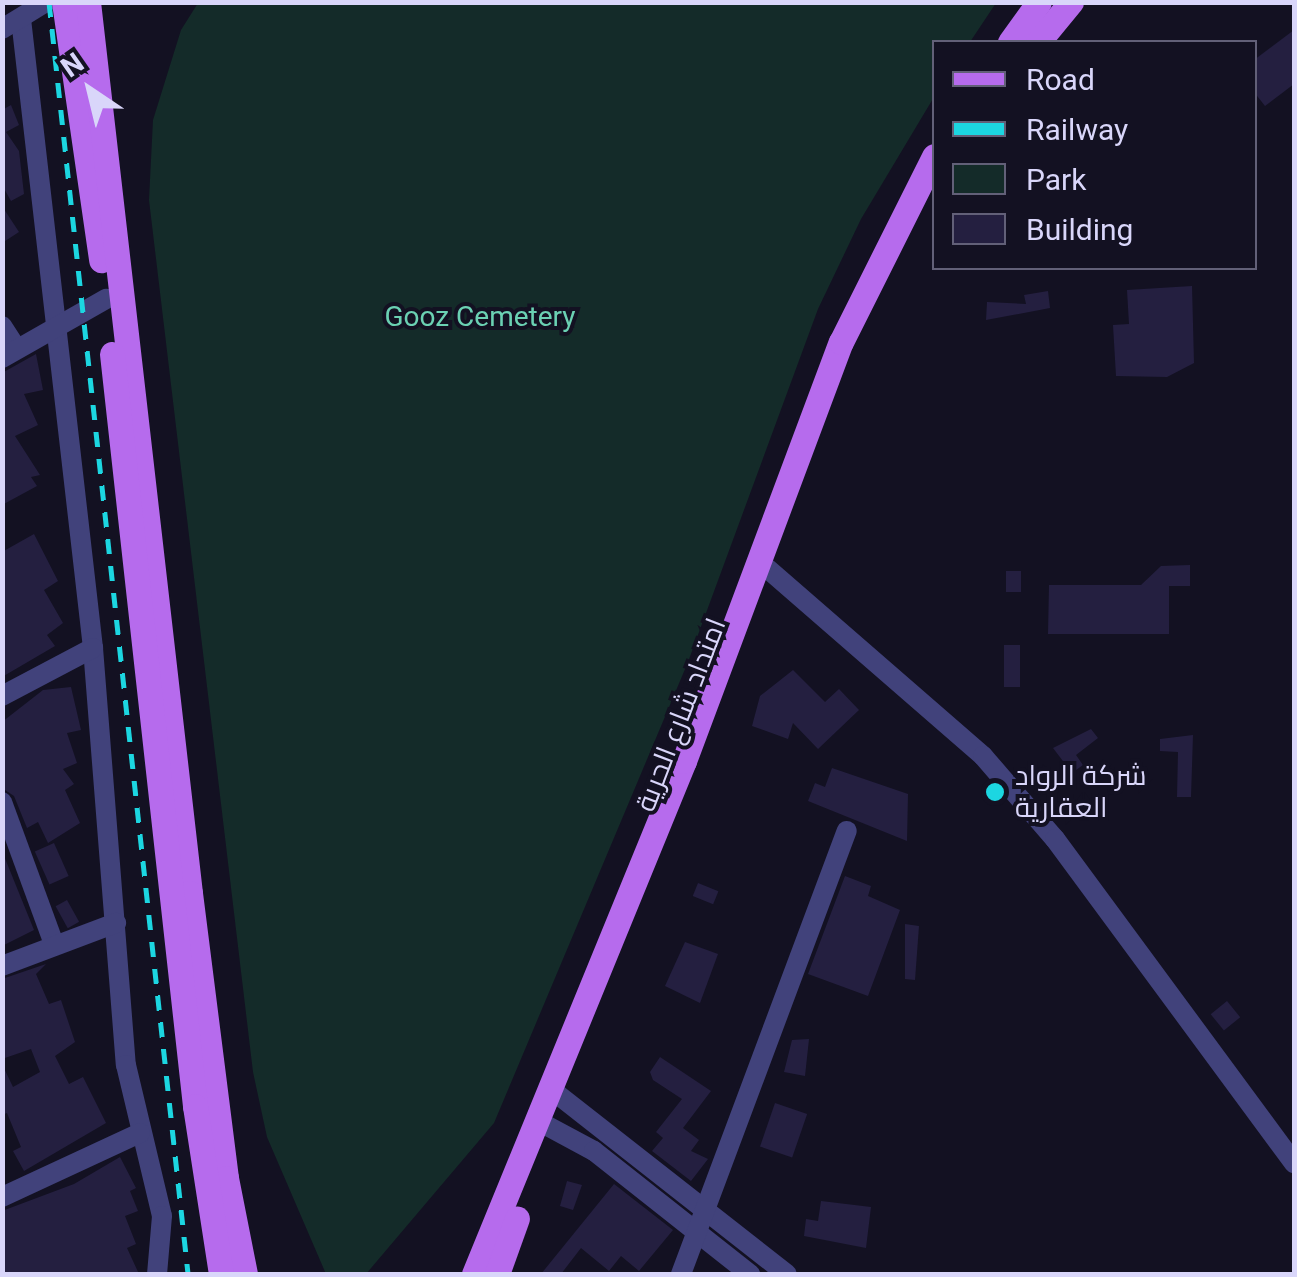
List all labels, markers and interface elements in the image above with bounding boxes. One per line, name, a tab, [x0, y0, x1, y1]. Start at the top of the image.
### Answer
north arrow	[40, 40, 140, 140]
legend	[932, 40, 1257, 270]
text: N	[55, 46, 90, 84]
text: Road	[1026, 62, 1095, 97]
text: Railway	[1026, 112, 1128, 147]
text: Park	[1026, 162, 1086, 197]
text: Building	[1026, 212, 1133, 247]
park label: Gooz Cemetery	[384, 300, 576, 334]
street label: امتداد شارع الحرية	[629, 614, 733, 816]
place label: شركة الرواد العقارية	[1015, 759, 1147, 825]
marker: شركة الرواد العقارية	[984, 781, 1006, 803]

